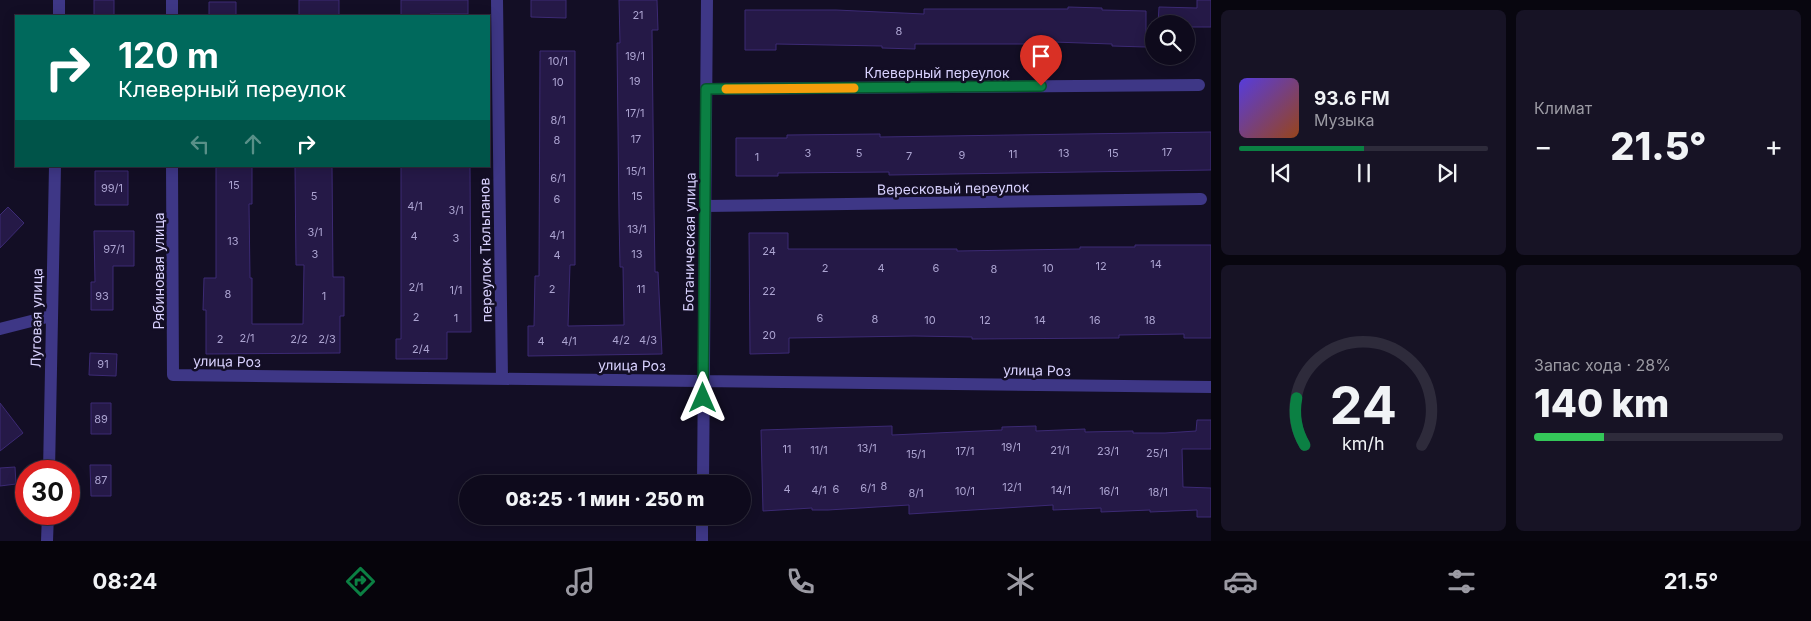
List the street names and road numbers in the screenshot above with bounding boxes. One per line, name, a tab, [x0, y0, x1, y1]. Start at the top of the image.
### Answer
street label: Клеверный переулок	[864, 64, 1010, 81]
street label: Ботаническая улица	[679, 172, 699, 312]
street label: переулок Тюльпанов	[475, 177, 495, 322]
street label: Вересковый переулок	[877, 178, 1030, 198]
street label: Рябиновая улица	[150, 212, 167, 330]
street label: Луговая улица	[27, 268, 45, 368]
street label: улица Роз	[193, 352, 261, 370]
street label: улица Роз	[598, 356, 666, 374]
street label: улица Роз	[1003, 361, 1071, 379]

